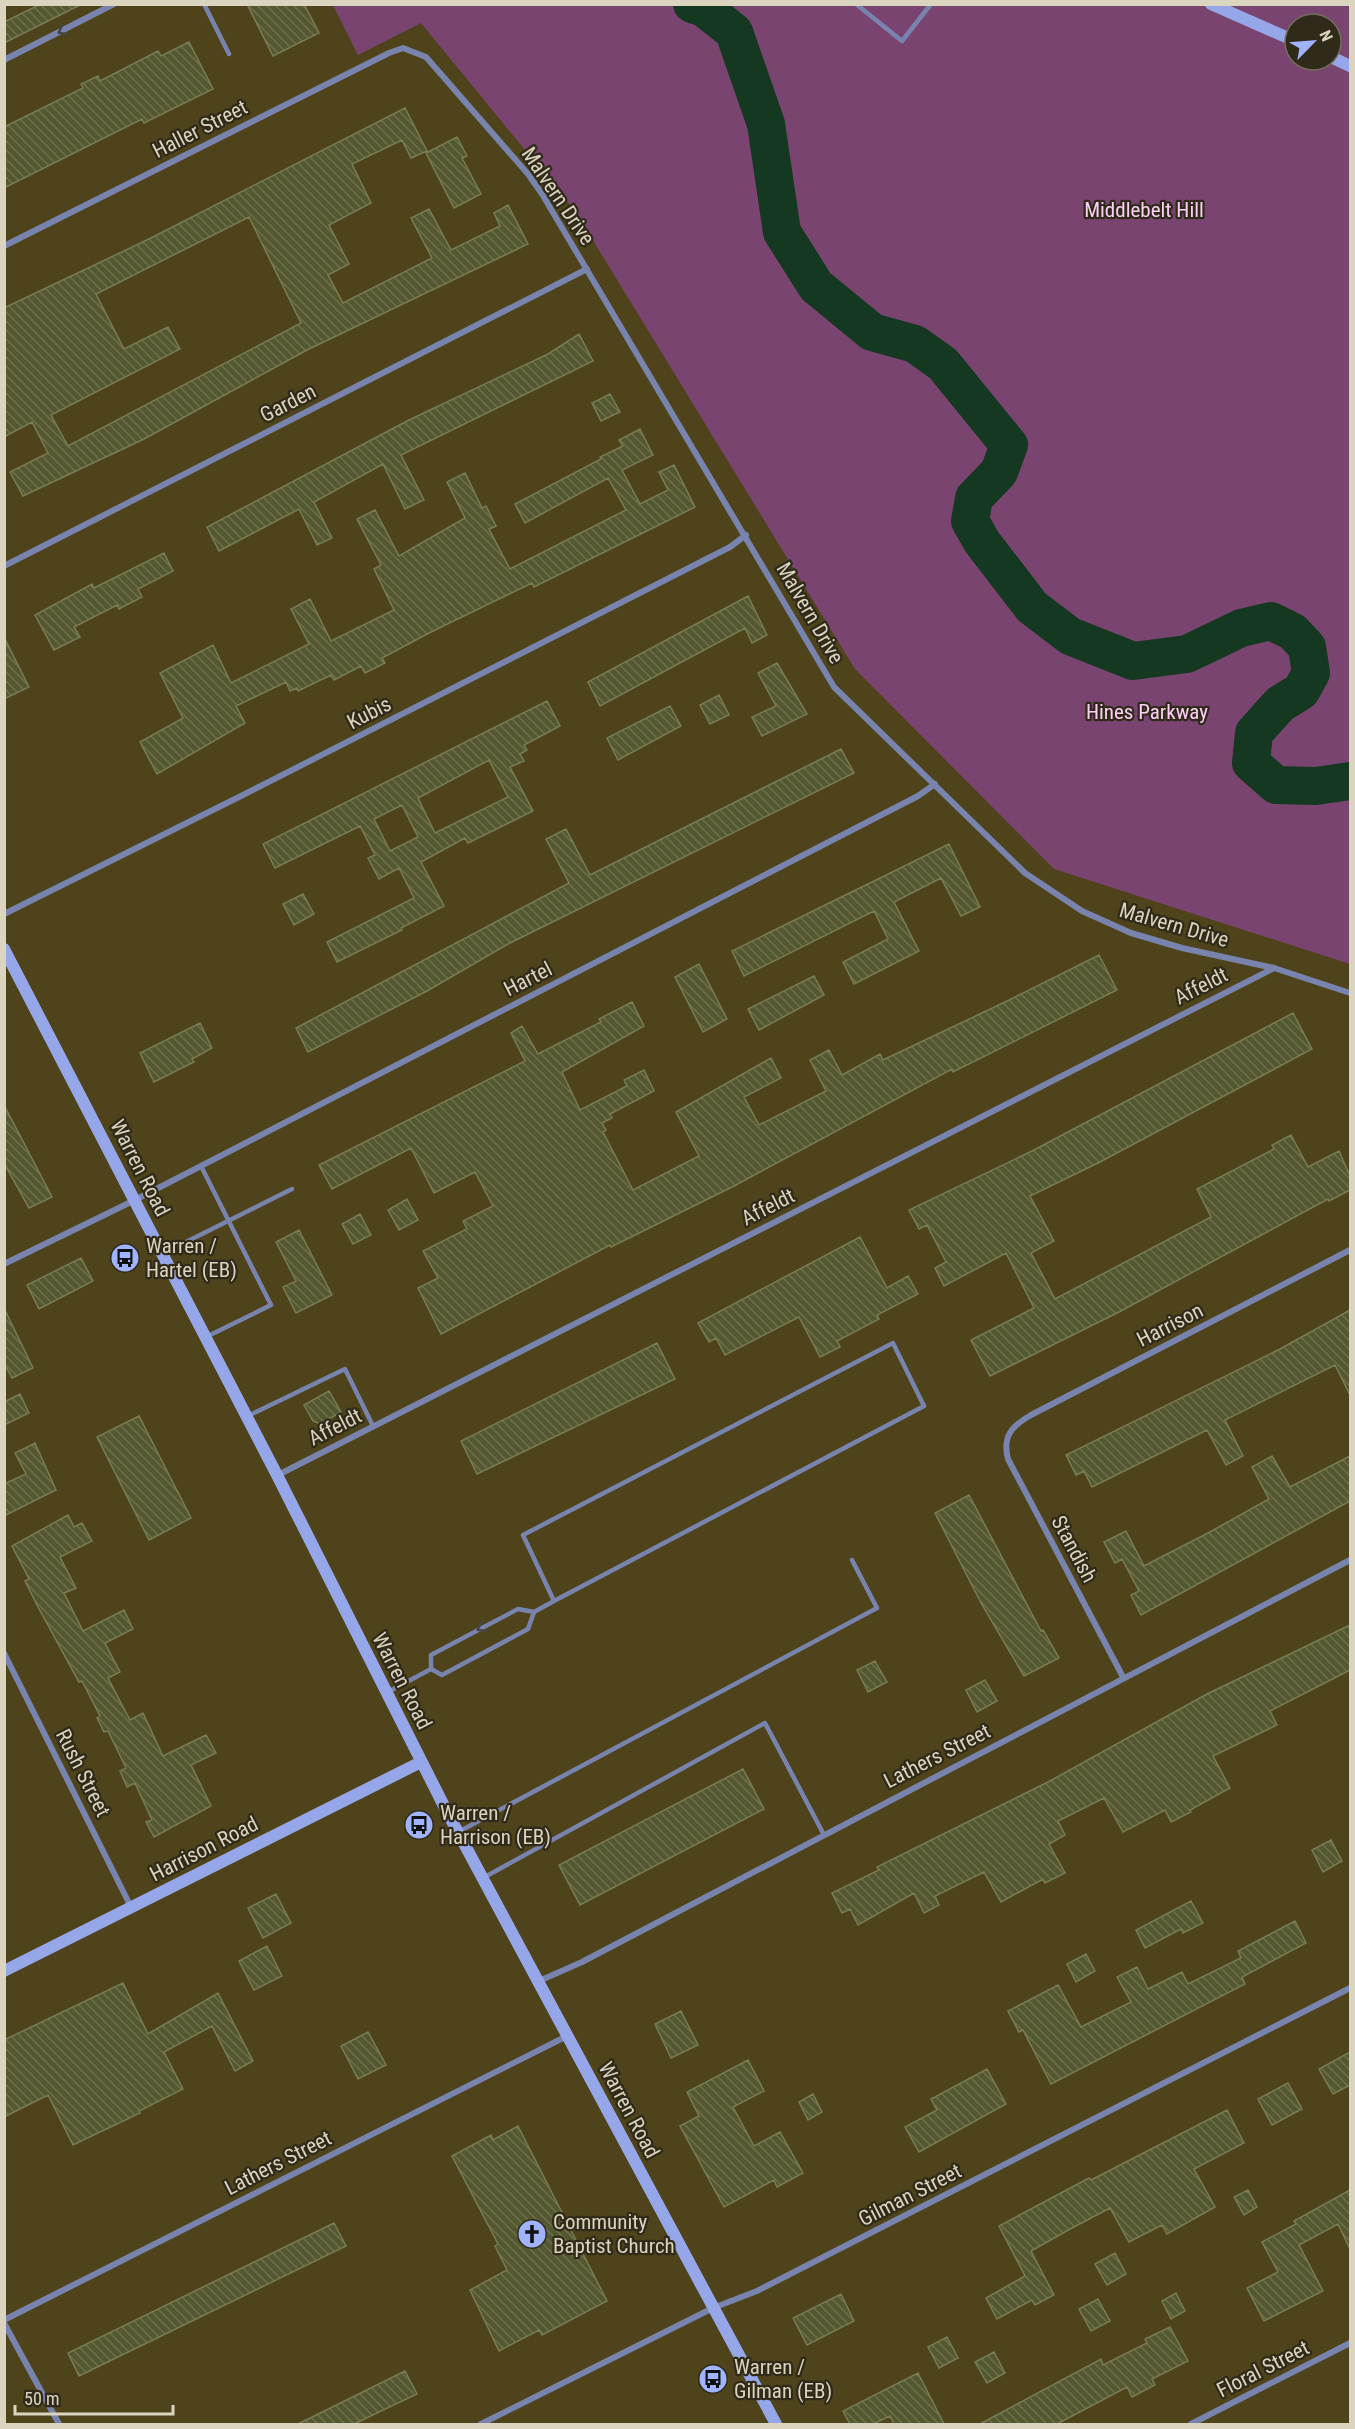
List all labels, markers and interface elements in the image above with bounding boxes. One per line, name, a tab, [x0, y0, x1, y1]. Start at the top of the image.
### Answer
north arrow	[1283, 12, 1343, 72]
one-way arrow	[57, 24, 68, 35]
text: N	[1315, 27, 1337, 44]
street label: Haller Street	[149, 95, 251, 163]
street label: Malvern Drive	[517, 143, 600, 250]
park label: Middlebelt Hill	[1084, 198, 1204, 222]
street label: Garden	[256, 379, 320, 427]
street label: Malvern Drive	[771, 558, 849, 668]
street label: Kubis	[343, 692, 395, 734]
park label: Hines Parkway	[1086, 700, 1208, 724]
street label: Malvern Drive	[1117, 898, 1232, 952]
street label: Hartel	[500, 957, 556, 1001]
street label: Affeldt	[1170, 962, 1232, 1010]
street label: Warren Road	[105, 1116, 175, 1220]
street label: Affeldt	[737, 1183, 799, 1231]
place label: Warren / Hartel (EB)	[146, 1234, 237, 1282]
bus stop icon: Warren / Hartel (EB)	[109, 1242, 141, 1274]
street label: Harrison	[1133, 1298, 1207, 1352]
street label: Affeldt	[304, 1403, 366, 1451]
street label: Standish	[1046, 1511, 1102, 1587]
one-way arrow	[477, 1621, 487, 1632]
street label: Warren Road	[367, 1629, 437, 1733]
street label: Lathers Street	[880, 1719, 994, 1793]
street label: Rush Street	[51, 1725, 115, 1821]
place label: Warren / Harrison (EB)	[440, 1801, 551, 1849]
bus stop icon: Warren / Harrison (EB)	[403, 1809, 435, 1841]
street label: Harrison Road	[146, 1812, 262, 1886]
street label: Warren Road	[594, 2058, 664, 2162]
street label: Lathers Street	[221, 2126, 335, 2200]
street label: Gilman Street	[855, 2159, 965, 2231]
place label: Community Baptist Church	[553, 2210, 675, 2258]
church icon: Community Baptist Church	[516, 2218, 548, 2250]
street label: Floral Street	[1213, 2336, 1313, 2402]
place label: Warren / Gilman (EB)	[734, 2355, 832, 2403]
bus stop icon: Warren / Gilman (EB)	[697, 2363, 729, 2395]
scale bar	[15, 2378, 172, 2416]
text: 50 m	[24, 2388, 59, 2409]

